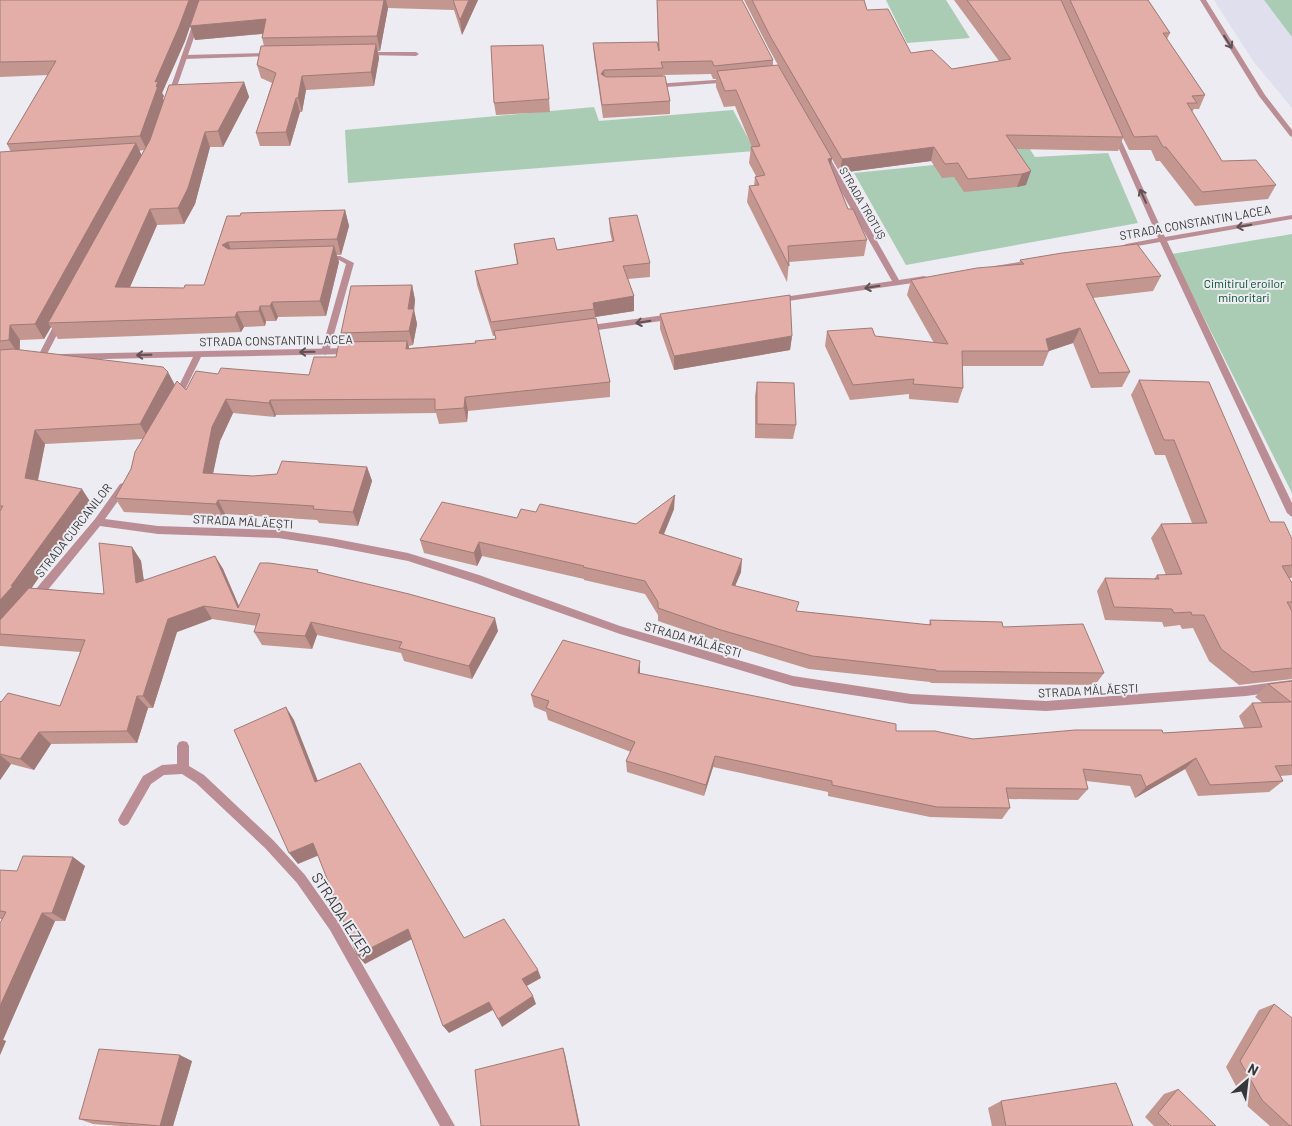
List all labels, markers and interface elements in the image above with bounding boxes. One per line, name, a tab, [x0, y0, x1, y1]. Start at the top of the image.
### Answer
one-way arrow	[1224, 34, 1234, 48]
street label: STRADA TROTUȘ	[837, 165, 889, 241]
one-way arrow	[1137, 189, 1147, 204]
street label: STRADA CONSTANTIN LACEA	[1118, 202, 1272, 242]
one-way arrow	[1236, 222, 1252, 231]
park label: Cimitirul eroilor minoritari	[1204, 276, 1285, 304]
one-way arrow	[865, 282, 881, 292]
one-way arrow	[635, 317, 651, 327]
street label: STRADA CONSTANTIN LACEA	[199, 332, 353, 348]
one-way arrow	[299, 347, 316, 357]
one-way arrow	[137, 350, 153, 360]
street label: STRADA CURCANILOR	[32, 480, 114, 580]
street label: STRADA MĂLĂEȘTI	[193, 511, 293, 531]
street label: STRADA MĂLĂEȘTI	[643, 618, 743, 660]
street label: STRADA MĂLĂEȘTI	[1038, 680, 1138, 700]
street label: STRADA IEZER	[308, 869, 376, 959]
north arrow	[1222, 1056, 1272, 1106]
text: N	[1245, 1059, 1261, 1079]

